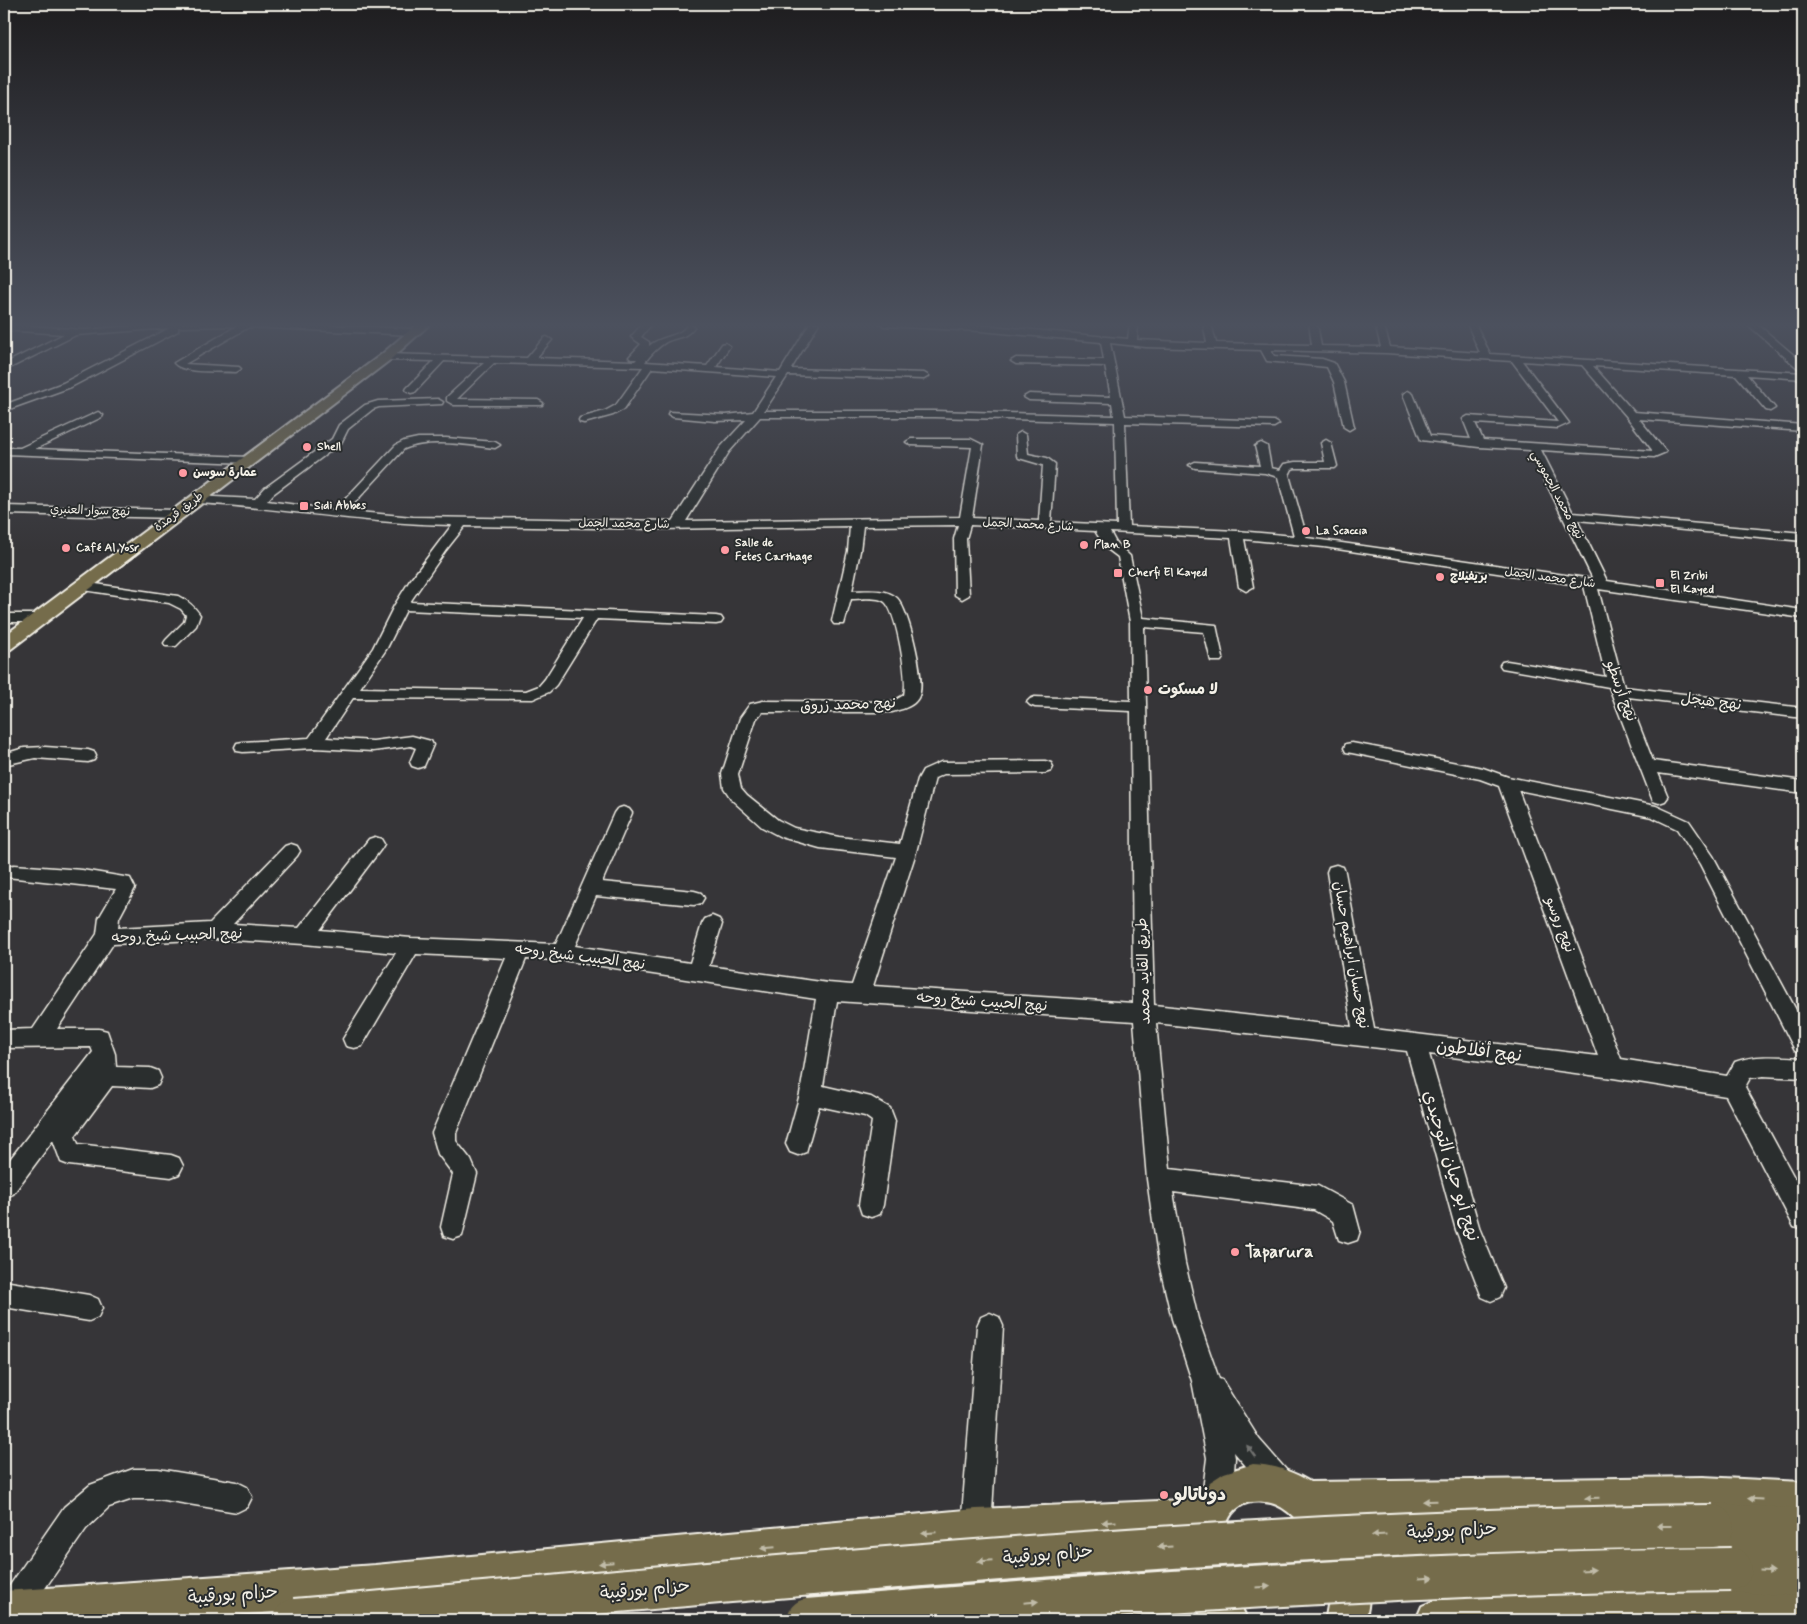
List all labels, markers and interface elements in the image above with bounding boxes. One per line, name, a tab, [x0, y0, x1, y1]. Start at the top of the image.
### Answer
place label: Shell	[317, 439, 341, 455]
marker: Shell	[301, 441, 313, 453]
street label: نهج محمد الجموسي	[1525, 448, 1587, 543]
place label: عمارة سوسن	[193, 465, 258, 481]
marker: عمارة سوسن	[177, 467, 189, 479]
street label: طريق قرمدة	[151, 488, 207, 536]
place label: Sidi Abbes	[314, 498, 367, 514]
marker: Sidi Abbes	[298, 500, 310, 512]
street label: نهج سوار العنبري	[50, 502, 130, 520]
street label: شارع محمد الجمل	[578, 515, 670, 533]
street label: شارع محمد الجمل	[982, 515, 1074, 535]
place label: La Scaccia	[1316, 523, 1367, 539]
marker: La Scaccia	[1300, 525, 1312, 537]
place label: Salle de Fetes Carthage	[735, 535, 813, 565]
place label: Plan B	[1094, 537, 1131, 553]
marker: Plan B	[1078, 539, 1090, 551]
place label: Café Al Yosr	[76, 540, 139, 556]
marker: Café Al Yosr	[60, 542, 72, 554]
marker: Salle de Fetes Carthage	[719, 544, 731, 556]
street label: شارع محمد الجمل	[1504, 564, 1596, 592]
place label: Cherfi El Kayed	[1128, 565, 1208, 581]
marker: Cherfi El Kayed	[1112, 567, 1124, 579]
place label: El Zribi El Kayed	[1670, 568, 1714, 598]
place label: بريفيلاج	[1450, 569, 1487, 585]
marker: بريفيلاج	[1434, 571, 1446, 583]
marker: El Zribi El Kayed	[1654, 577, 1666, 589]
street label: نهج أرسطو	[1600, 657, 1641, 724]
place label: لا مسكوت	[1158, 680, 1218, 700]
marker: لا مسكوت	[1142, 684, 1154, 696]
street label: نهج هيجل	[1679, 688, 1743, 716]
street label: نهج محمد زروق	[800, 693, 896, 717]
street label: نهج حسان ابراهيم حسان	[1327, 880, 1374, 1031]
street label: نهج روسو	[1540, 893, 1580, 956]
street label: طريق القايد محمد	[1132, 917, 1156, 1025]
street label: نهج الحبيب شيخ روحه	[111, 924, 243, 948]
street label: نهج الحبيب شيخ روحه	[514, 939, 646, 975]
street label: نهج الحبيب شيخ روحه	[916, 987, 1048, 1017]
street label: نهج أفلاطون	[1435, 1034, 1523, 1068]
street label: نهج أبو حيان التوحيدي	[1417, 1088, 1485, 1244]
place label: Taparura	[1245, 1240, 1313, 1264]
marker: Taparura	[1229, 1246, 1241, 1258]
one-way arrow	[1246, 1444, 1256, 1458]
place label: دوناتالو	[1172, 1483, 1226, 1507]
marker: دوناتالو	[1158, 1489, 1170, 1501]
one-way arrow	[1584, 1494, 1600, 1502]
one-way arrow	[1746, 1494, 1762, 1502]
one-way arrow	[1421, 1497, 1437, 1505]
street label: حزام بورقيبة	[1406, 1517, 1498, 1546]
one-way arrow	[1101, 1519, 1117, 1527]
one-way arrow	[1656, 1522, 1672, 1530]
one-way arrow	[921, 1529, 937, 1537]
one-way arrow	[1371, 1531, 1387, 1539]
street label: حزام بورقيبة	[1002, 1539, 1094, 1572]
one-way arrow	[1156, 1543, 1172, 1551]
one-way arrow	[759, 1544, 775, 1552]
one-way arrow	[977, 1557, 993, 1565]
one-way arrow	[598, 1560, 614, 1568]
one-way arrow	[1580, 1565, 1596, 1573]
one-way arrow	[1760, 1568, 1776, 1576]
one-way arrow	[1418, 1573, 1434, 1581]
street label: حزام بورقيبة	[599, 1574, 691, 1607]
street label: حزام بورقيبة	[187, 1580, 279, 1611]
one-way arrow	[1256, 1582, 1272, 1590]
one-way arrow	[1024, 1597, 1040, 1605]

